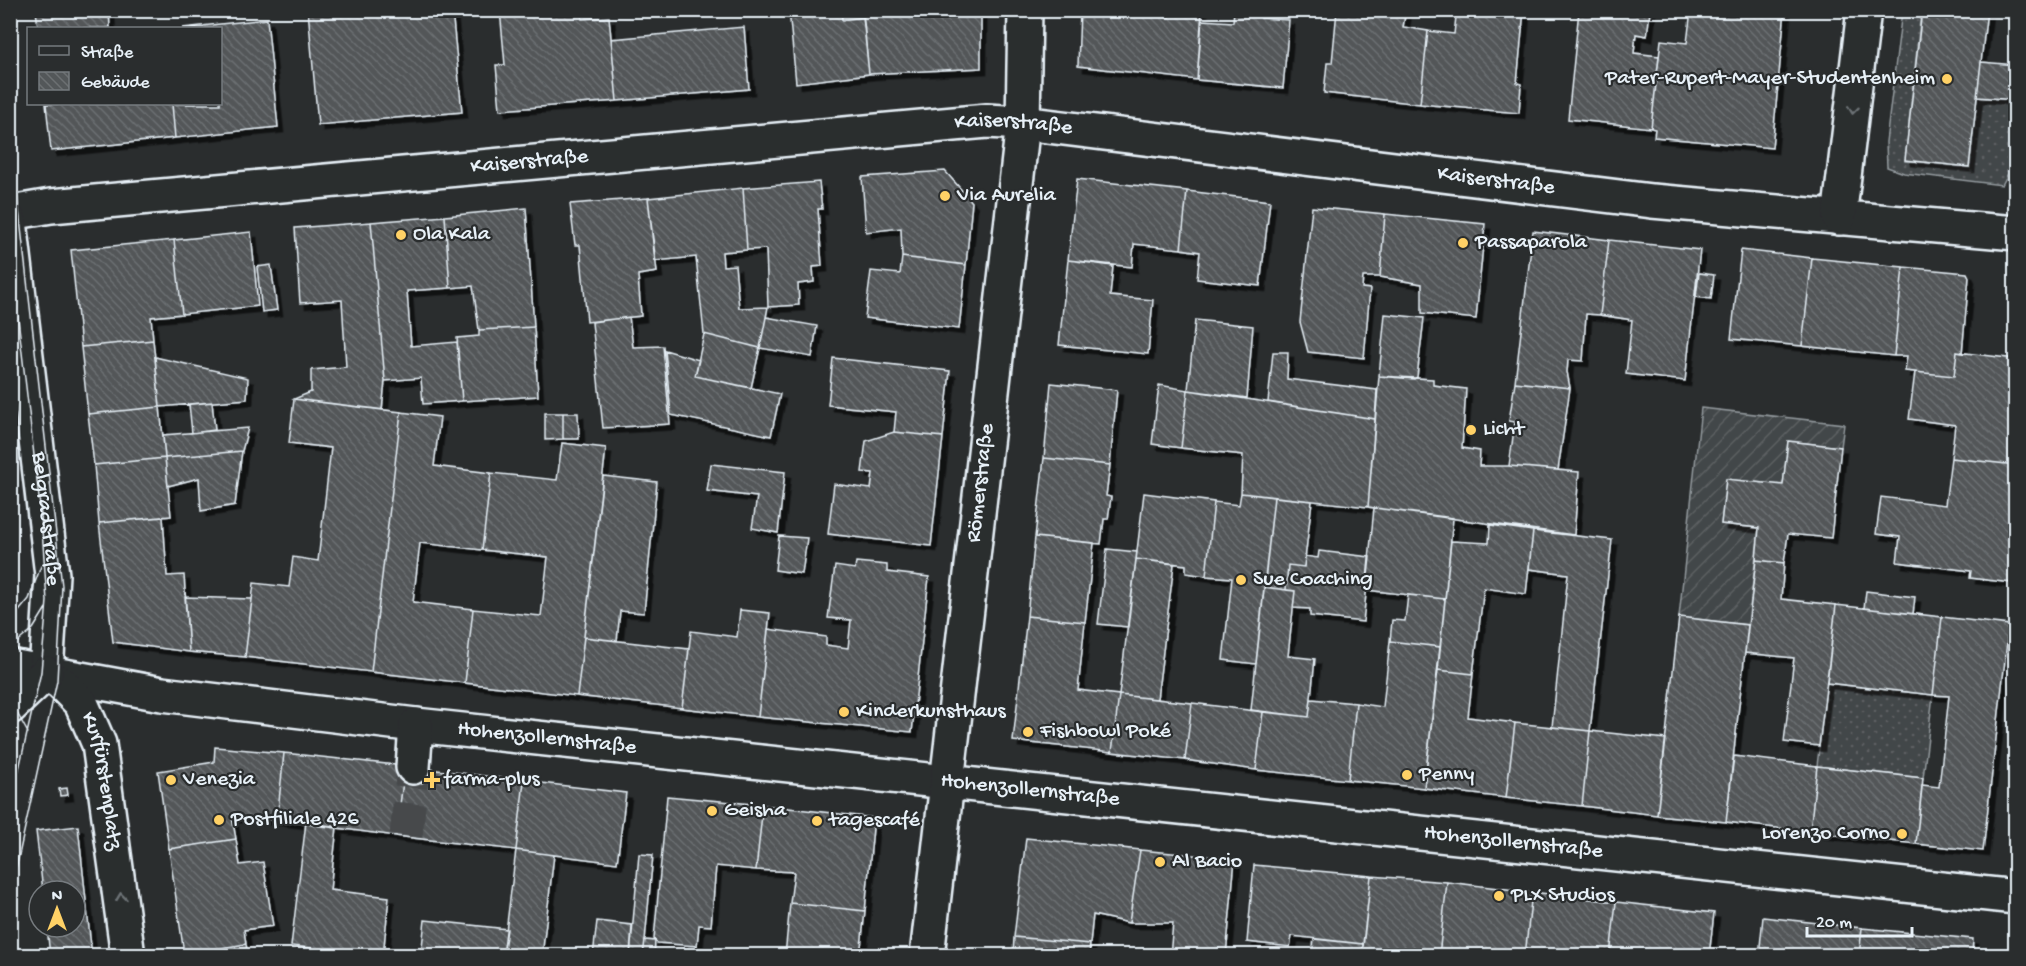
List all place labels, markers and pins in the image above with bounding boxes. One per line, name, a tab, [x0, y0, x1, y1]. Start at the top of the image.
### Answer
place label: Pater-Rupert-Mayer-Studentenheim	[1604, 66, 1935, 92]
marker: Pater-Rupert-Mayer-Studentenheim	[1940, 72, 1954, 86]
place label: Via Aurelia	[956, 183, 1056, 209]
marker: Via Aurelia	[938, 189, 952, 203]
place label: Ola Kala	[413, 222, 491, 248]
marker: Ola Kala	[394, 228, 408, 242]
place label: Passaparola	[1474, 230, 1588, 256]
marker: Passaparola	[1456, 236, 1470, 250]
place label: Licht	[1483, 417, 1526, 443]
marker: Licht	[1464, 423, 1478, 437]
place label: Sue Coaching	[1253, 567, 1373, 593]
marker: Sue Coaching	[1234, 573, 1248, 587]
place label: Kinderkunsthaus	[856, 699, 1006, 725]
marker: Kinderkunsthaus	[837, 705, 851, 719]
place label: Fishbowl Poké	[1039, 719, 1171, 745]
marker: Fishbowl Poké	[1021, 725, 1035, 739]
place label: Penny	[1418, 762, 1474, 788]
place label: Venezia	[182, 767, 256, 793]
place label: farma-plus	[443, 767, 540, 793]
marker: Penny	[1400, 768, 1414, 782]
marker: Venezia	[164, 773, 178, 787]
marker: farma-plus	[425, 773, 439, 787]
place label: Geisha	[724, 798, 787, 824]
marker: Geisha	[705, 804, 719, 818]
place label: Postfiliale 426	[230, 807, 360, 833]
place label: tagescafé	[827, 808, 921, 834]
marker: Postfiliale 426	[212, 813, 226, 827]
marker: tagescafé	[810, 814, 824, 828]
place label: Lorenzo Corno	[1762, 821, 1890, 847]
marker: Lorenzo Corno	[1895, 827, 1909, 841]
place label: Al Bacio	[1172, 849, 1242, 875]
marker: Al Bacio	[1153, 855, 1167, 869]
place label: PLX Studios	[1510, 883, 1616, 909]
marker: PLX Studios	[1492, 889, 1506, 903]

